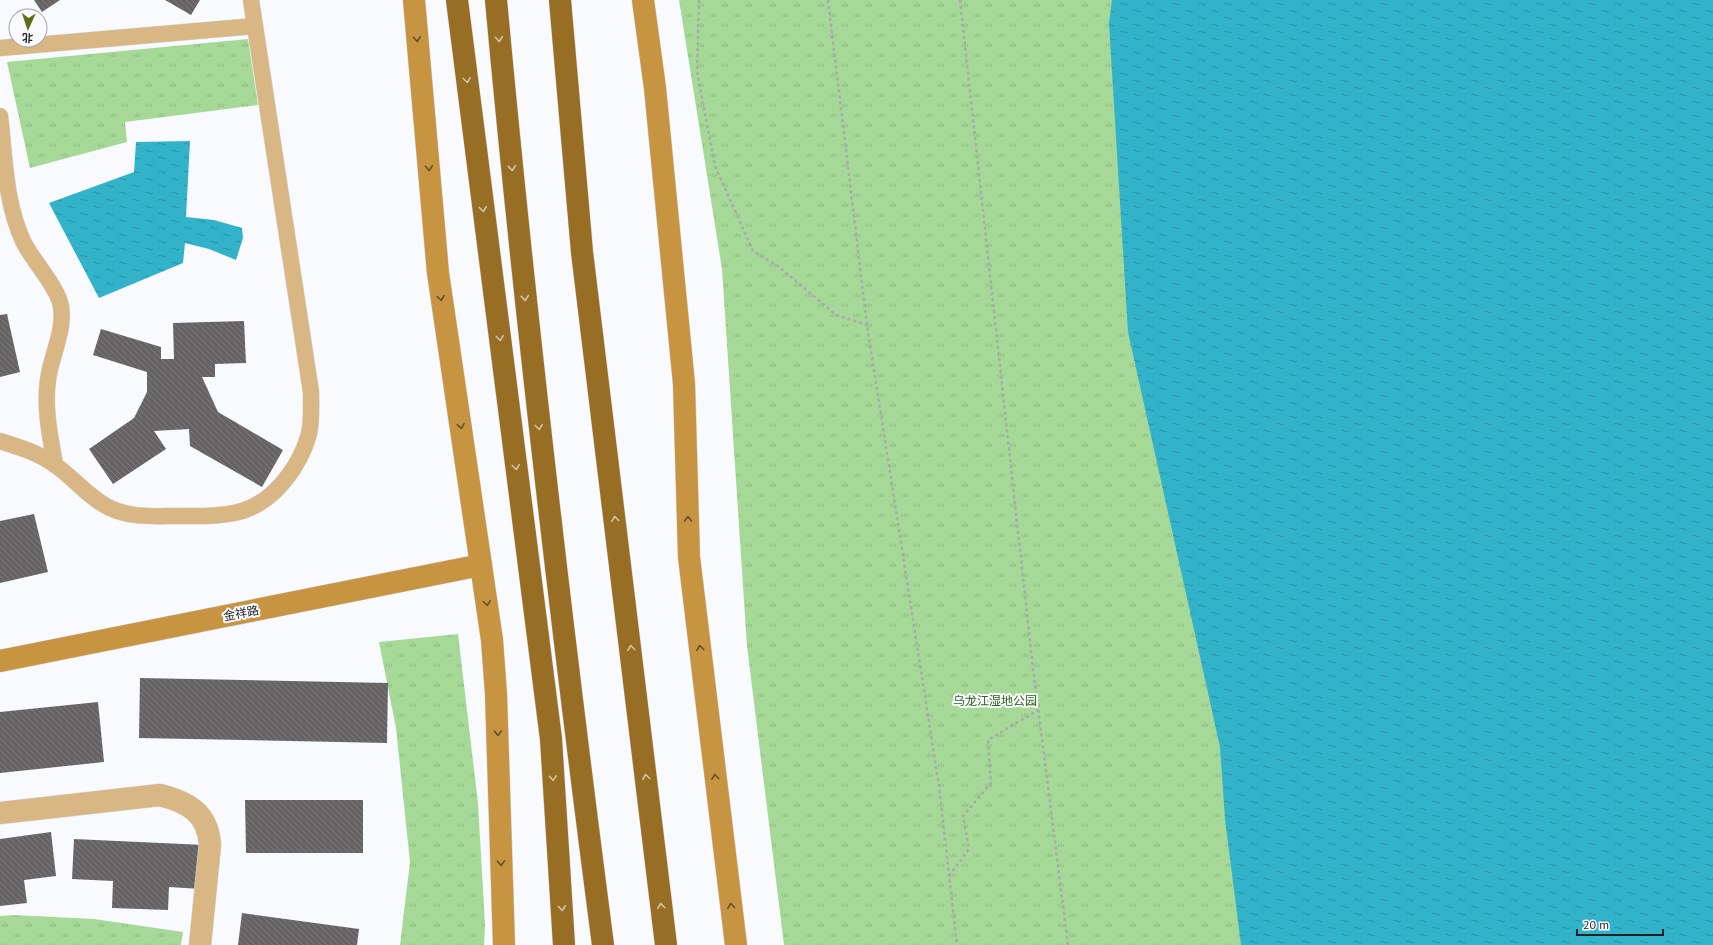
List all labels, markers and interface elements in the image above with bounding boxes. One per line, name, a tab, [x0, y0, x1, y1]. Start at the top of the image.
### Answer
north arrow	[8, 8, 48, 48]
text: 北	[22, 31, 33, 45]
one-way arrow	[413, 36, 422, 42]
one-way arrow	[495, 36, 504, 42]
one-way arrow	[462, 77, 471, 83]
one-way arrow	[424, 165, 433, 171]
one-way arrow	[507, 165, 516, 171]
one-way arrow	[478, 206, 487, 212]
one-way arrow	[521, 294, 530, 301]
one-way arrow	[436, 295, 445, 301]
one-way arrow	[495, 335, 504, 341]
one-way arrow	[456, 423, 465, 429]
one-way arrow	[535, 424, 544, 430]
one-way arrow	[511, 464, 520, 470]
one-way arrow	[611, 516, 620, 522]
one-way arrow	[684, 516, 692, 522]
one-way arrow	[482, 600, 491, 606]
street label: 金祥路	[222, 602, 260, 624]
one-way arrow	[627, 645, 636, 651]
one-way arrow	[696, 645, 705, 651]
park label: 乌龙江湿地公园	[953, 693, 1037, 708]
one-way arrow	[493, 730, 502, 736]
one-way arrow	[642, 774, 651, 780]
one-way arrow	[711, 774, 720, 780]
one-way arrow	[549, 775, 558, 781]
one-way arrow	[497, 860, 505, 866]
one-way arrow	[657, 903, 666, 909]
one-way arrow	[727, 903, 736, 909]
one-way arrow	[557, 905, 566, 911]
scale bar	[1577, 911, 1663, 937]
text: 20 m	[1583, 917, 1609, 932]

